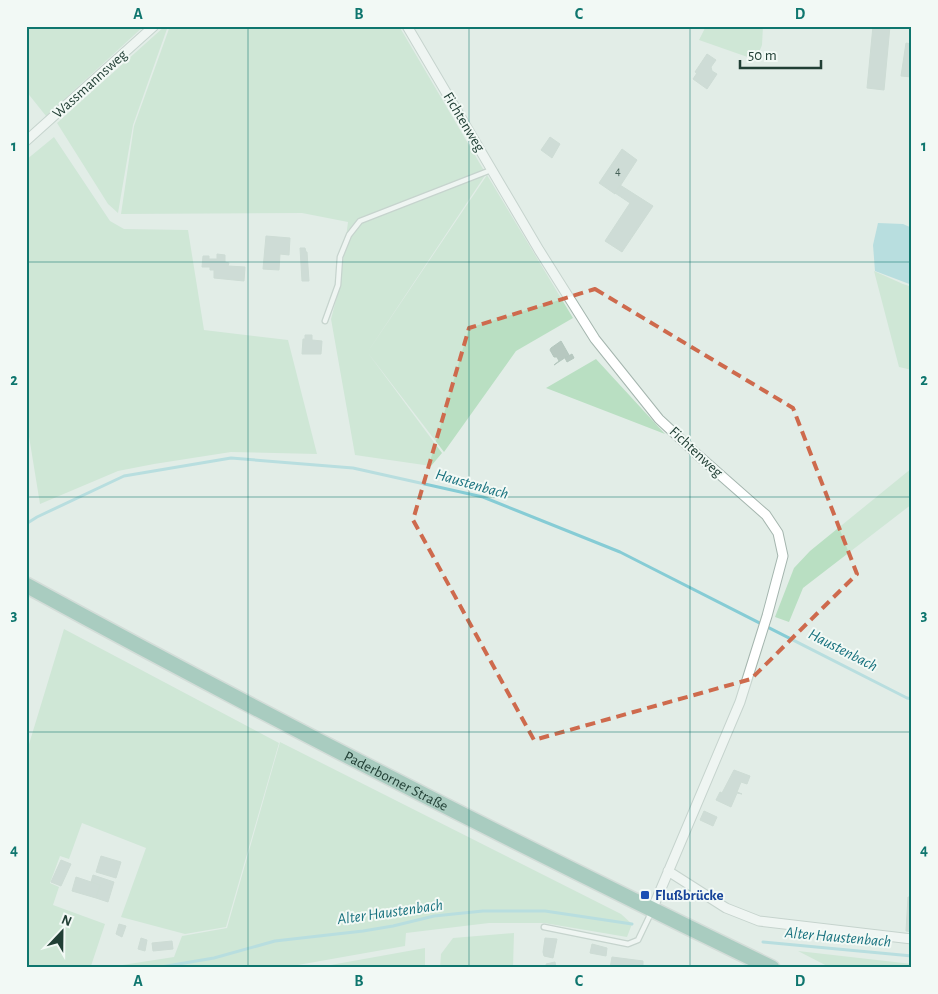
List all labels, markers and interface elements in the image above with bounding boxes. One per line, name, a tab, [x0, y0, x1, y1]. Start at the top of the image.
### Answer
text: A	[133, 6, 143, 22]
text: B	[354, 6, 364, 22]
text: C	[575, 6, 584, 22]
text: D	[795, 6, 806, 22]
scale bar	[740, 38, 822, 70]
street label: Wassmannsweg	[50, 46, 131, 121]
text: 50 m	[748, 48, 777, 63]
street label: Fichtenweg	[440, 90, 488, 155]
text: 1	[11, 138, 17, 154]
text: 1	[921, 138, 927, 154]
house number: 4	[615, 165, 621, 177]
text: 2	[10, 372, 18, 388]
text: 2	[920, 372, 928, 388]
street label: Fichtenweg	[667, 424, 726, 481]
water label: Haustenbach	[434, 466, 510, 502]
text: 3	[11, 607, 18, 623]
text: 3	[921, 607, 928, 623]
water label: Haustenbach	[806, 626, 880, 674]
street label: Paderborner Straße	[342, 748, 451, 814]
text: 4	[10, 842, 18, 858]
text: 4	[920, 842, 928, 858]
place label: Flußbrücke	[655, 888, 724, 903]
marker: Flußbrücke	[639, 889, 651, 901]
water label: Alter Haustenbach	[335, 897, 444, 927]
north arrow	[38, 906, 88, 956]
text: N	[59, 913, 74, 929]
water label: Alter Haustenbach	[783, 924, 892, 950]
text: A	[133, 973, 143, 989]
text: B	[354, 973, 364, 989]
text: C	[575, 973, 584, 989]
text: D	[795, 973, 806, 989]

